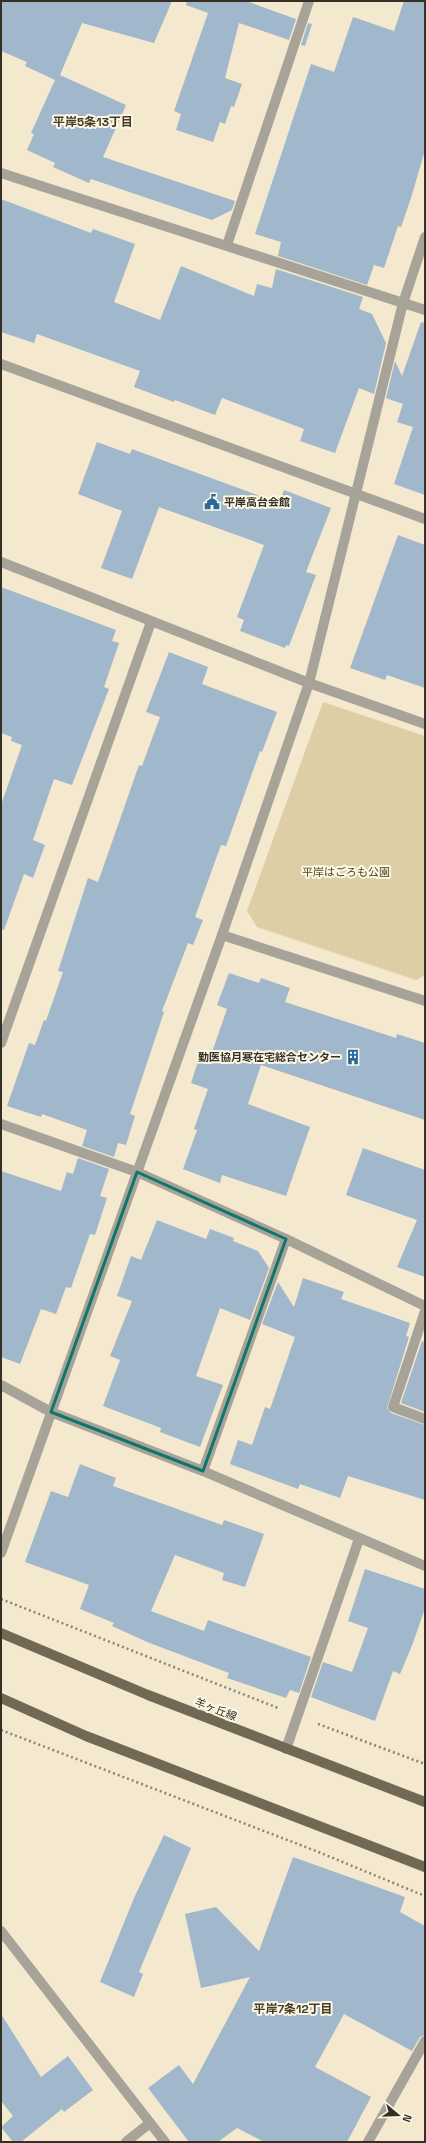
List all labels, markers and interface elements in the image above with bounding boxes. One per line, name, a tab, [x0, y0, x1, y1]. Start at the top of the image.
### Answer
district label: 平岸5条13丁目	[53, 114, 133, 130]
public building icon: 平岸高台会館	[203, 493, 221, 511]
place label: 平岸高台会館	[224, 495, 290, 509]
park label: 平岸はごろも公園	[302, 865, 390, 879]
building icon: 勤医協月寒在宅総合センター	[344, 1048, 362, 1066]
place label: 勤医協月寒在宅総合センター	[198, 1050, 341, 1064]
street label: 羊ヶ丘線	[193, 1695, 239, 1723]
district label: 平岸7条12丁目	[253, 2001, 333, 2017]
north arrow	[378, 2095, 418, 2135]
text: N	[400, 2112, 415, 2124]

